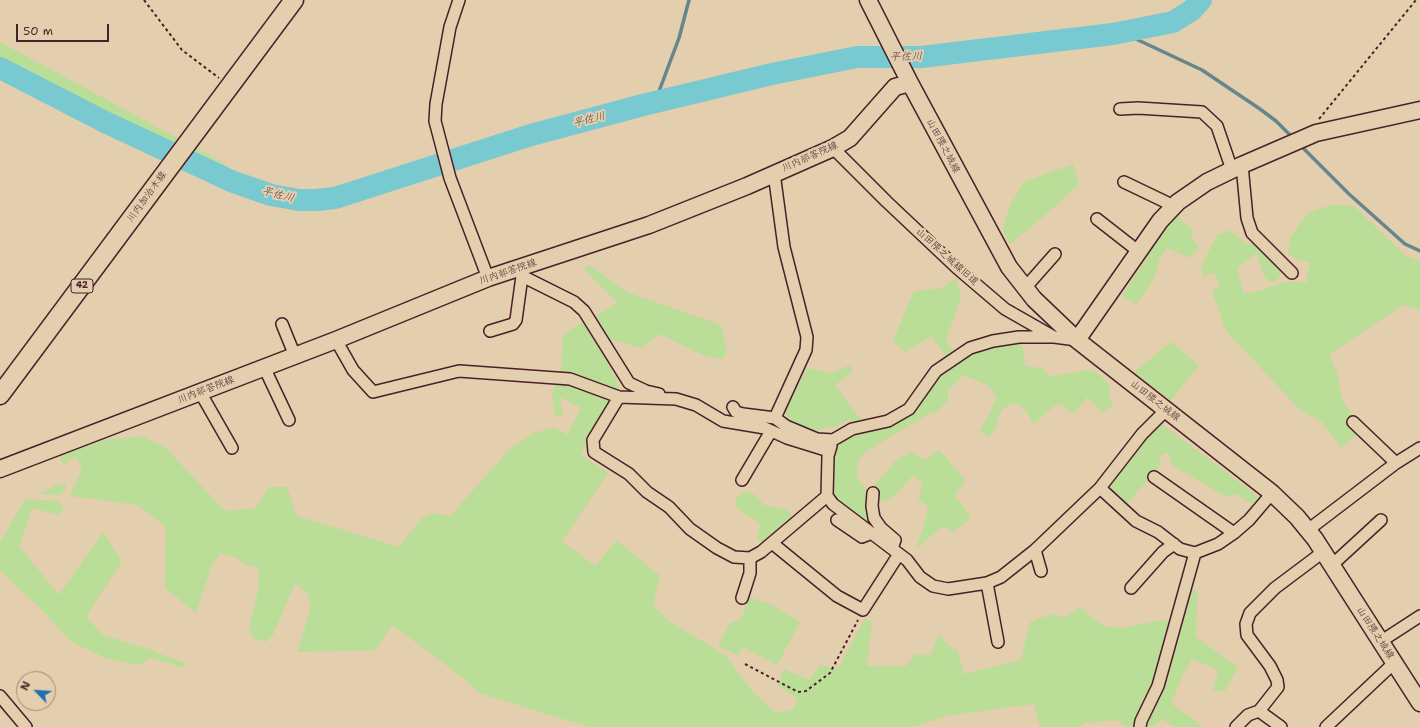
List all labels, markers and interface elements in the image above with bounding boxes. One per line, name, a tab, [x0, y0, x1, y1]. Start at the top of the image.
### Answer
scale bar	[18, 16, 111, 42]
text: 50 m	[23, 23, 53, 39]
water label: 平佐川	[889, 50, 923, 64]
water label: 平佐川	[571, 110, 607, 130]
street label: 山田隈之城線	[924, 117, 962, 175]
street label: 川内祁答院線	[780, 139, 840, 175]
street label: 川内加治木線	[125, 169, 169, 225]
water label: 平佐川	[260, 185, 296, 205]
street label: 山田隈之城線旧道	[913, 226, 981, 288]
street label: 川内祁答院線	[478, 257, 538, 287]
road number: 42	[71, 279, 93, 293]
street label: 川内祁答院線	[176, 374, 236, 406]
street label: 山田隈之城線	[1128, 378, 1182, 424]
street label: 山田隈之城線	[1354, 605, 1396, 661]
north arrow	[16, 671, 56, 711]
text: N	[17, 679, 34, 693]

